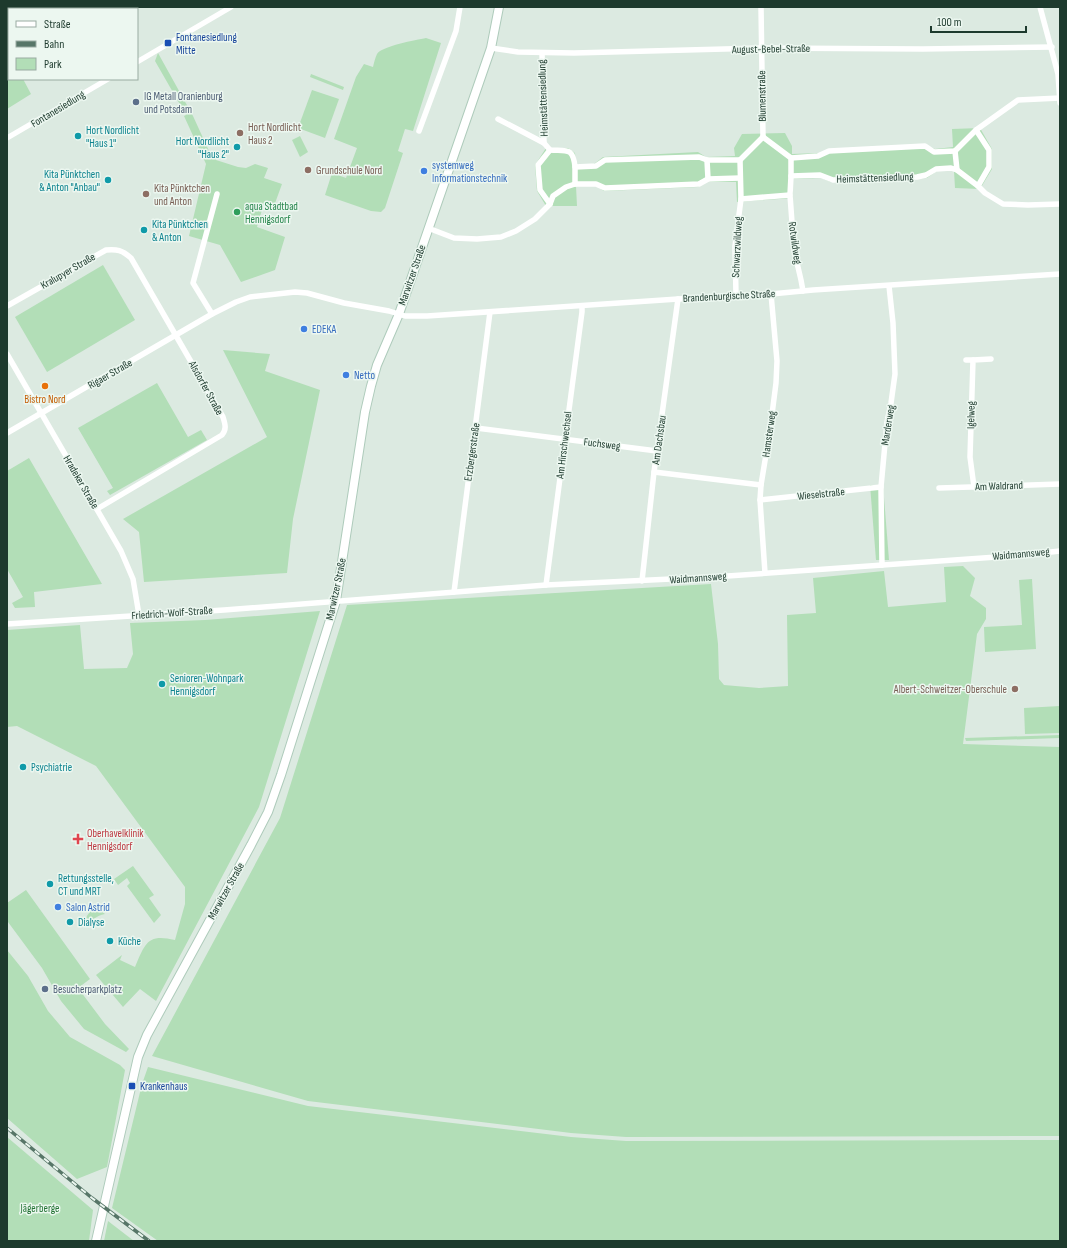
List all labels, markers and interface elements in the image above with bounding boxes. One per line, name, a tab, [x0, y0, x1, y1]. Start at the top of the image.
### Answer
legend	[8, 8, 138, 80]
scale bar	[931, 8, 1026, 34]
text: 100 m	[937, 15, 962, 30]
text: Straße	[44, 17, 71, 32]
place label: Fontanesiedlung Mitte	[176, 31, 237, 57]
text: Bahn	[44, 37, 64, 52]
marker: Fontanesiedlung Mitte	[163, 38, 173, 48]
street label: August-Bebel-Straße	[731, 42, 810, 56]
text: Park	[44, 57, 62, 72]
street label: Heimstättensiedlung	[535, 59, 551, 137]
street label: Blumenstraße	[755, 70, 769, 122]
street label: Fontanesiedlung	[29, 87, 88, 130]
place label: IG Metall Oranienburg und Potsdam	[144, 90, 223, 116]
marker: IG Metall Oranienburg und Potsdam	[131, 97, 141, 107]
place label: Hort Nordlicht Haus 2	[248, 121, 302, 147]
place label: Hort Nordlicht "Haus 1"	[86, 124, 140, 150]
marker: Hort Nordlicht Haus 2	[235, 128, 245, 138]
marker: Hort Nordlicht "Haus 1"	[73, 131, 83, 141]
place label: Hort Nordlicht "Haus 2"	[176, 135, 230, 161]
marker: Hort Nordlicht "Haus 2"	[232, 142, 242, 152]
place label: systemweg Informationstechnik	[432, 159, 508, 185]
place label: Grundschule Nord	[316, 164, 383, 177]
marker: Grundschule Nord	[303, 165, 313, 175]
marker: systemweg Informationstechnik	[419, 166, 429, 176]
place label: Kita Pünktchen & Anton "Anbau"	[39, 168, 100, 194]
street label: Heimstättensiedlung	[836, 170, 914, 186]
marker: Kita Pünktchen & Anton "Anbau"	[103, 175, 113, 185]
place label: Kita Pünktchen und Anton	[154, 182, 210, 208]
marker: Kita Pünktchen und Anton	[141, 189, 151, 199]
place label: aqua Stadtbad Hennigsdorf	[245, 200, 298, 226]
marker: aqua Stadtbad Hennigsdorf	[232, 207, 242, 217]
street label: Schwarzwildweg	[729, 216, 745, 278]
place label: Kita Pünktchen & Anton	[152, 218, 208, 244]
street label: Rotwildweg	[786, 221, 804, 266]
marker: Kita Pünktchen & Anton	[139, 225, 149, 235]
street label: Marwitzer Straße	[396, 243, 428, 307]
street label: Kralupyer Straße	[38, 250, 98, 292]
street label: Brandenburgische Straße	[682, 287, 776, 305]
place label: EDEKA	[312, 323, 336, 336]
marker: EDEKA	[299, 324, 309, 334]
street label: Rigaer Straße	[85, 356, 135, 392]
street label: Alsdorfer Straße	[185, 358, 226, 417]
place label: Netto	[354, 369, 376, 382]
marker: Netto	[341, 370, 351, 380]
marker: Bistro Nord	[40, 381, 50, 391]
place label: Bistro Nord	[24, 393, 66, 406]
street label: Igelweg	[964, 400, 978, 429]
street label: Marderweg	[878, 403, 898, 446]
street label: Hamsterweg	[759, 409, 779, 458]
street label: Am Hirschwechsel	[553, 411, 575, 480]
street label: Am Dachsbau	[649, 414, 669, 467]
street label: Erzbergerstraße	[461, 422, 483, 482]
street label: Fuchsweg	[583, 435, 622, 453]
street label: Hradeker Straße	[60, 453, 102, 511]
street label: Am Waldrand	[974, 479, 1024, 493]
street label: Wieselstraße	[797, 485, 845, 503]
street label: Waidmannsweg	[992, 545, 1051, 563]
street label: Marwitzer Straße	[323, 557, 349, 621]
street label: Waidmannsweg	[669, 569, 728, 586]
street label: Friedrich-Wolf-Straße	[131, 604, 213, 622]
place label: Senioren-Wohnpark Hennigsdorf	[170, 672, 244, 698]
marker: Senioren-Wohnpark Hennigsdorf	[157, 679, 167, 689]
place label: Albert-Schweitzer-Oberschule	[893, 683, 1007, 696]
marker: Albert-Schweitzer-Oberschule	[1010, 684, 1020, 694]
place label: Psychiatrie	[31, 761, 72, 774]
marker: Psychiatrie	[18, 762, 28, 772]
place label: Oberhavelklinik Hennigsdorf	[87, 827, 144, 853]
marker: Oberhavelklinik Hennigsdorf	[72, 833, 84, 845]
street label: Marwitzer Straße	[205, 860, 247, 922]
place label: Rettungsstelle, CT und MRT	[58, 872, 114, 898]
marker: Rettungsstelle, CT und MRT	[45, 879, 55, 889]
place label: Salon Astrid	[66, 901, 110, 914]
marker: Salon Astrid	[53, 902, 63, 912]
place label: Dialyse	[78, 916, 104, 929]
marker: Dialyse	[65, 917, 75, 927]
place label: Küche	[118, 935, 141, 948]
marker: Küche	[105, 936, 115, 946]
place label: Besucherparkplatz	[53, 983, 122, 996]
marker: Besucherparkplatz	[40, 984, 50, 994]
place label: Krankenhaus	[140, 1080, 188, 1093]
marker: Krankenhaus	[127, 1081, 137, 1091]
park label: Jägerberge	[19, 1202, 60, 1215]

